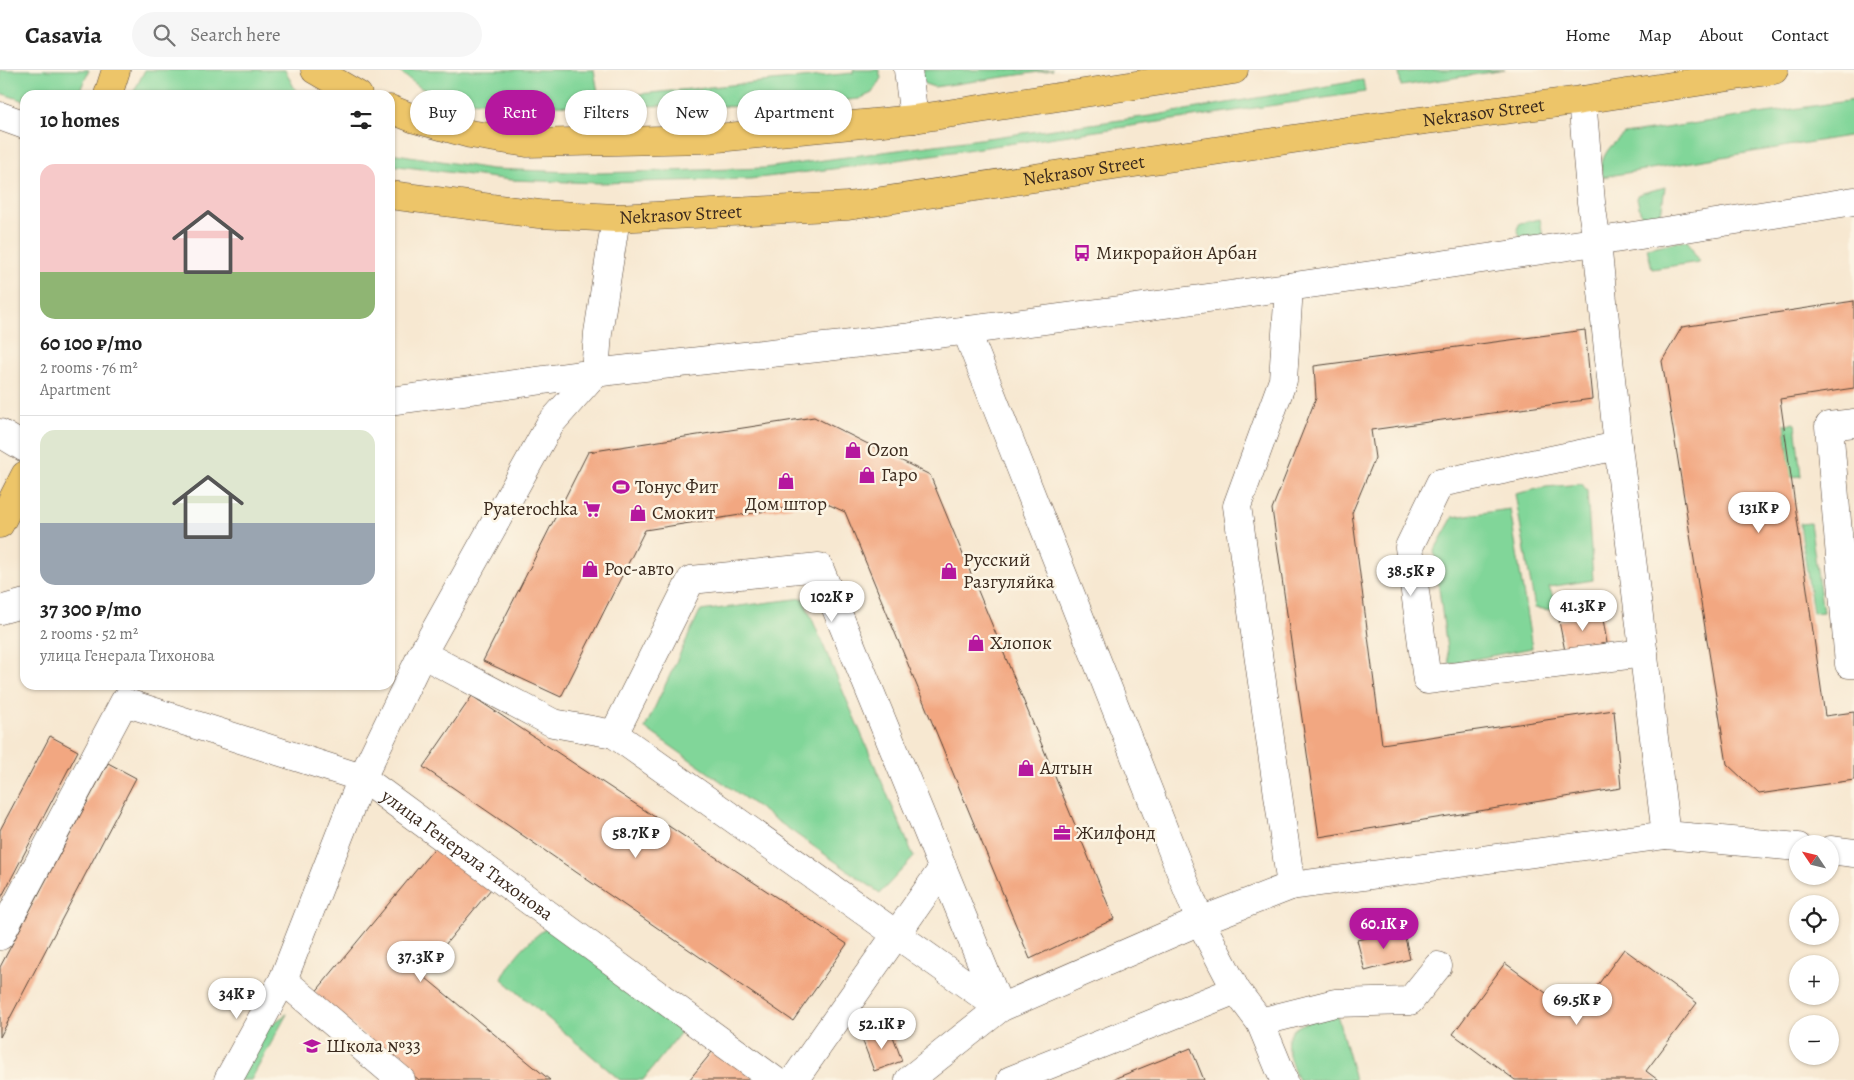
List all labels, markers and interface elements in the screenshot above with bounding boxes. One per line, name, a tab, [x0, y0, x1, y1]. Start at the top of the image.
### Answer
search box	[132, 12, 482, 57]
text: Casavia	[25, 19, 102, 51]
icon: search	[150, 21, 178, 49]
text: Search here	[190, 22, 281, 48]
text: Home	[1565, 23, 1610, 47]
text: Map	[1638, 23, 1671, 47]
text: About	[1699, 23, 1743, 47]
text: Contact	[1771, 23, 1829, 47]
chip: Buy	[410, 90, 475, 135]
chip: Rent	[485, 90, 555, 135]
chip: Filters	[565, 90, 647, 135]
chip: New	[657, 90, 727, 135]
chip: Apartment	[737, 90, 852, 135]
street label: Nekrasov Street	[1421, 92, 1546, 133]
text: 10 homes	[40, 106, 120, 134]
icon: filters	[347, 106, 375, 134]
street label: Nekrasov Street	[1021, 149, 1146, 193]
icon: home	[163, 197, 253, 287]
street label: Nekrasov Street	[619, 198, 743, 231]
place label: Микрорайон Арбан	[1096, 240, 1257, 266]
bus stop icon: Микрорайон Арбан	[1072, 243, 1092, 263]
text: 60 100 ₽/mo	[40, 329, 142, 357]
text: 2 rooms · 76 m²	[40, 357, 138, 379]
text: Apartment	[40, 379, 111, 401]
place label: Ozon	[867, 437, 909, 463]
shop icon: Ozon	[843, 440, 863, 460]
icon: home	[163, 462, 253, 552]
place label: Гаро	[881, 462, 918, 488]
shop icon: Гаро	[857, 465, 877, 485]
shop icon: Дом штор	[776, 471, 796, 491]
place label: Тонус Фит	[635, 474, 719, 500]
sports icon: Тонус Фит	[611, 477, 631, 497]
place label: Дом штор	[745, 491, 827, 517]
pin: 131K ₽	[1718, 492, 1800, 534]
place label: Pyaterochka	[483, 496, 578, 522]
text: 131K ₽	[1739, 497, 1779, 519]
supermarket icon: Pyaterochka	[582, 499, 602, 519]
place label: Смокит	[652, 500, 716, 526]
shop icon: Смокит	[628, 503, 648, 523]
place label: Русский Разгуляйка	[963, 547, 1055, 595]
pin: 38.5K ₽	[1365, 554, 1457, 597]
place label: Рос-авто	[604, 556, 674, 582]
shop icon: Рос-авто	[580, 559, 600, 579]
text: 38.5K ₽	[1387, 560, 1435, 582]
shop icon: Русский Разгуляйка	[939, 561, 959, 581]
pin: 102K ₽	[791, 580, 873, 623]
text: 102K ₽	[811, 586, 853, 608]
pin: 41.3K ₽	[1537, 590, 1629, 632]
text: 37 300 ₽/mo	[40, 595, 141, 623]
text: 41.3K ₽	[1560, 595, 1606, 617]
text: 2 rooms · 52 m²	[40, 623, 138, 645]
place label: Хлопок	[990, 630, 1052, 656]
shop icon: Хлопок	[966, 633, 986, 653]
text: улица Генерала Тихонова	[40, 645, 215, 667]
place label: Алтын	[1039, 755, 1093, 781]
shop icon: Алтын	[1016, 758, 1036, 778]
street label: улица Генерала Тихонова	[375, 783, 559, 927]
pin: 58.7K ₽	[590, 816, 682, 859]
place label: Жилфонд	[1076, 820, 1155, 846]
text: 58.7K ₽	[612, 822, 660, 844]
office icon: Жилфонд	[1052, 823, 1072, 843]
north arrow	[1789, 835, 1839, 885]
map controls	[1789, 835, 1839, 1065]
button: locate	[1789, 895, 1839, 945]
pin: 60.1K ₽	[1338, 908, 1430, 950]
text: 60.1K ₽	[1360, 913, 1408, 935]
pin: 37.3K ₽	[375, 940, 467, 983]
text: 37.3K ₽	[398, 946, 444, 968]
button: +	[1789, 955, 1839, 1005]
pin: 34K ₽	[202, 978, 272, 1020]
text: 34K ₽	[219, 983, 255, 1005]
pin: 69.5K ₽	[1531, 984, 1623, 1026]
text: 69.5K ₽	[1553, 989, 1601, 1011]
pin: 52.1K ₽	[836, 1008, 928, 1050]
text: 52.1K ₽	[859, 1013, 905, 1035]
button: −	[1789, 1015, 1839, 1065]
place label: Школа №33	[326, 1033, 421, 1059]
school or university icon: Школа №33	[302, 1036, 322, 1056]

